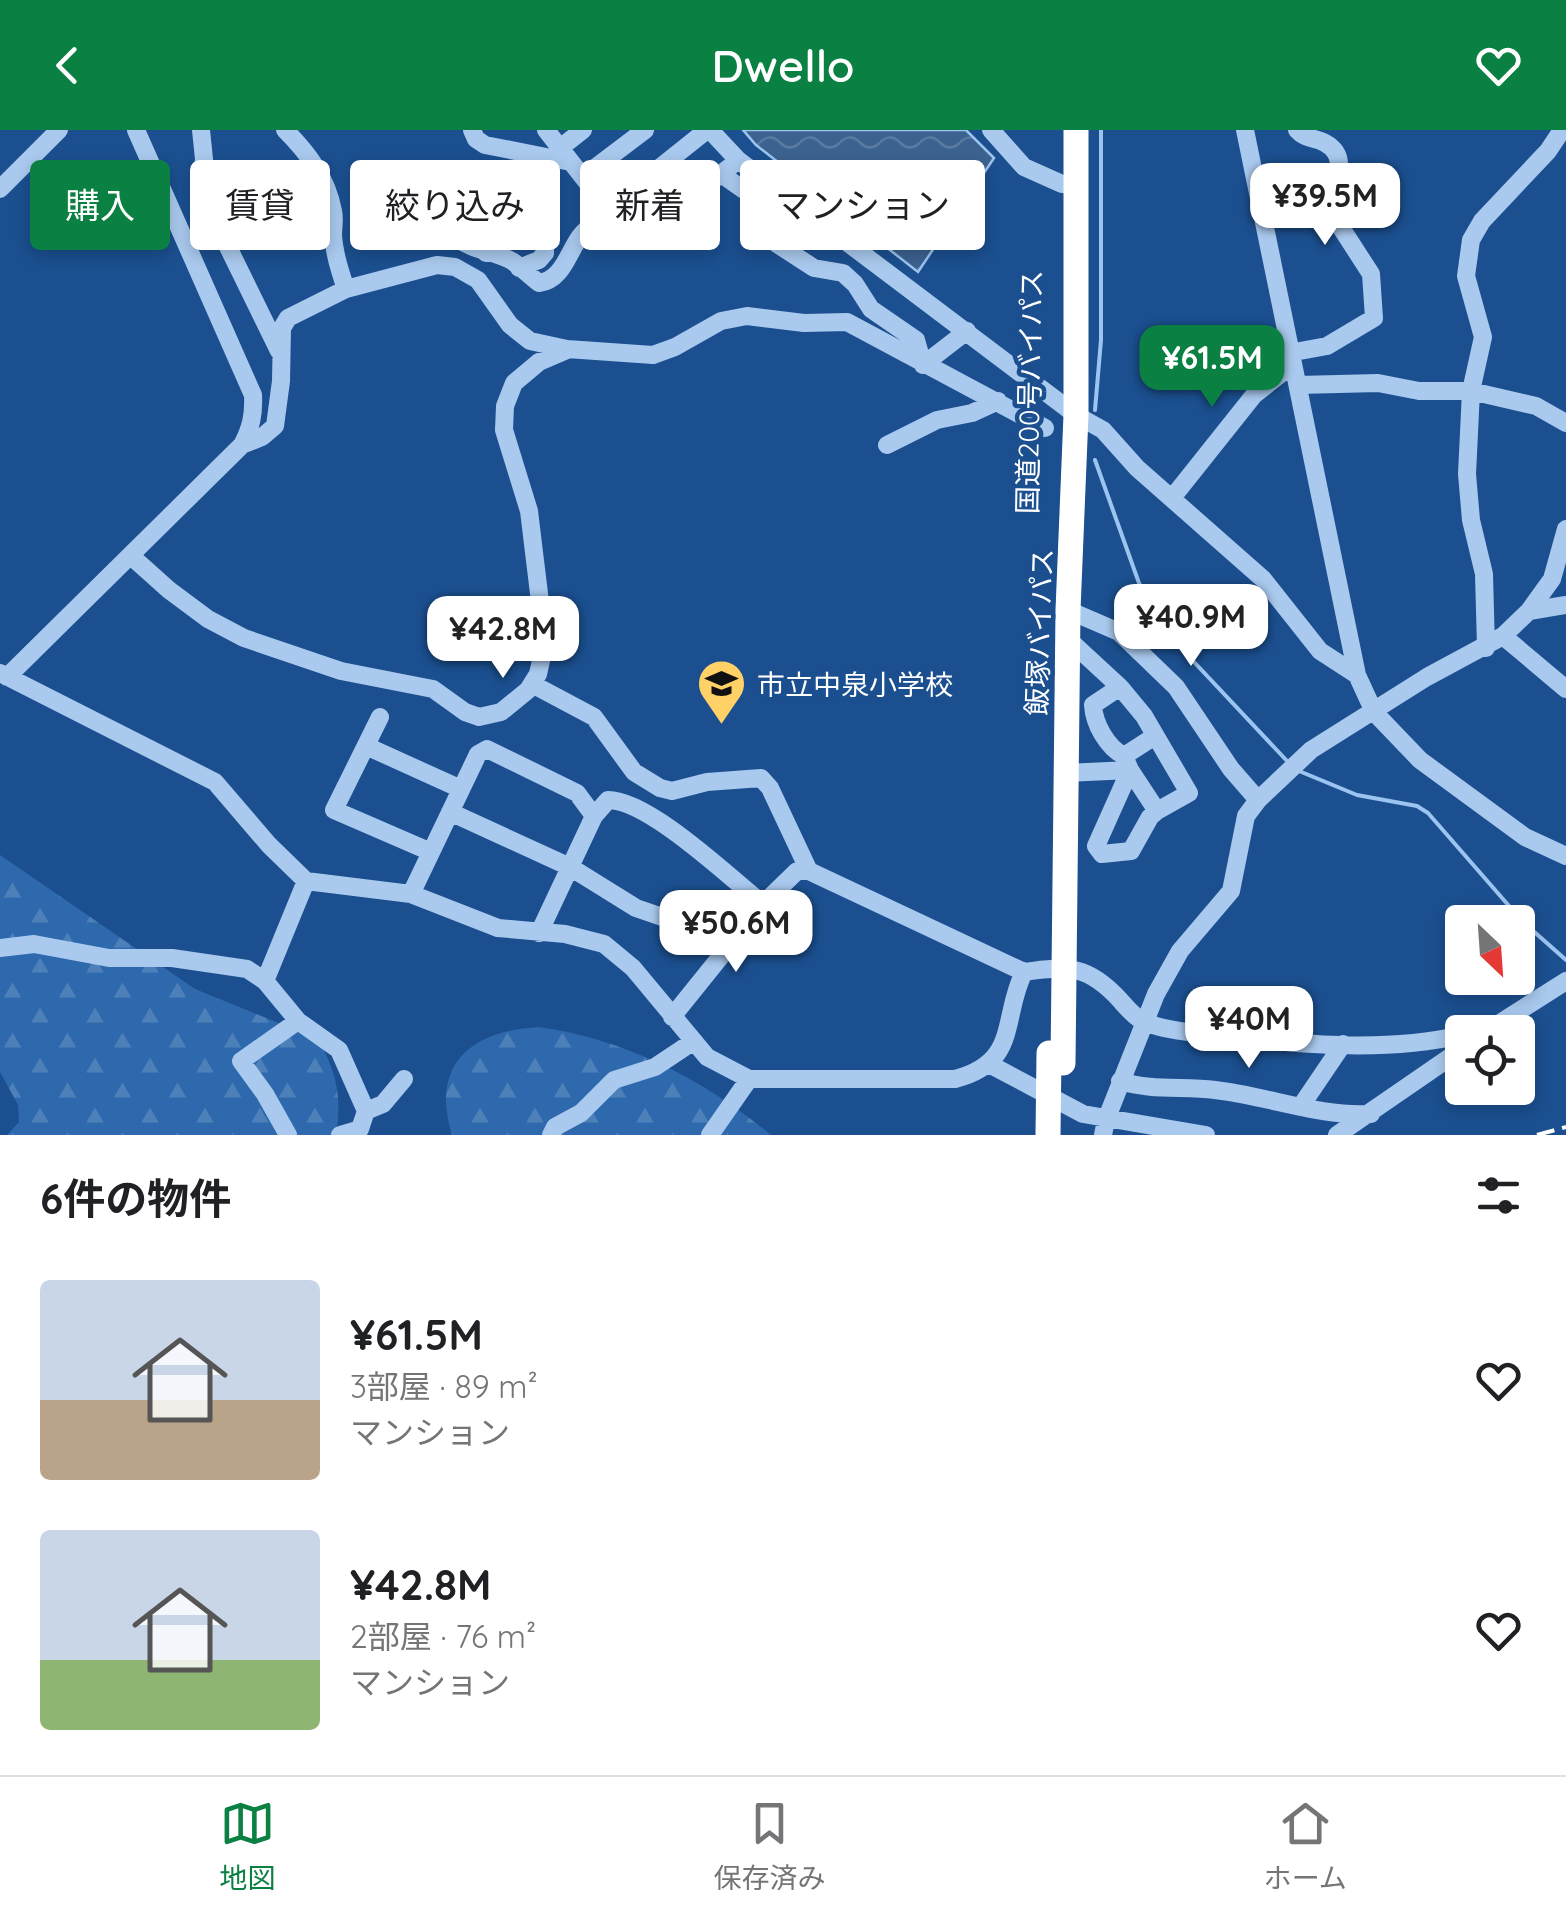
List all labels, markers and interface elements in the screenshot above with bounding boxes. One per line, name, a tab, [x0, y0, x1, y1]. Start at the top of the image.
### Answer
text: Dwello	[711, 37, 855, 93]
icon: back	[40, 38, 95, 93]
icon: heart	[1471, 38, 1526, 93]
chip: 購入	[30, 160, 170, 250]
chip: 賃貸	[190, 160, 330, 250]
chip: 絞り込み	[350, 160, 560, 250]
chip: 新着	[580, 160, 720, 250]
chip: マンション	[740, 160, 985, 250]
pin: ¥39.5M	[1244, 163, 1406, 248]
text: ¥39.5M	[1272, 175, 1378, 215]
street label: 国道200号バイパス	[1009, 270, 1049, 514]
pin: ¥61.5M	[1131, 325, 1293, 410]
text: ¥61.5M	[1161, 337, 1263, 377]
street label: 飯塚バイパス	[1019, 548, 1059, 716]
pin: ¥40.9M	[1110, 584, 1272, 669]
pin: ¥42.8M	[422, 596, 584, 681]
text: ¥40.9M	[1136, 596, 1246, 636]
text: ¥42.8M	[449, 608, 557, 648]
school or university icon: 市立中泉小学校	[696, 658, 748, 726]
place label: 市立中泉小学校	[757, 667, 953, 702]
pin: ¥50.6M	[655, 890, 817, 975]
text: ¥50.6M	[681, 902, 791, 942]
north arrow	[1445, 905, 1535, 995]
map controls	[1445, 905, 1535, 1105]
pin: ¥40M	[1190, 986, 1308, 1071]
text: ¥40M	[1207, 998, 1291, 1038]
button: locate	[1445, 1015, 1535, 1105]
icon: filters	[1471, 1168, 1526, 1223]
text: 6件の物件	[40, 1172, 231, 1225]
text: ¥61.5M	[350, 1308, 483, 1361]
icon: home	[120, 1320, 240, 1440]
icon: heart	[1471, 1353, 1526, 1408]
text: 3部屋 · 89 m²	[350, 1366, 538, 1406]
text: マンション	[350, 1412, 510, 1452]
text: ¥42.8M	[350, 1558, 492, 1611]
icon: home	[120, 1570, 240, 1690]
icon: heart	[1471, 1603, 1526, 1658]
text: 2部屋 · 76 m²	[350, 1616, 536, 1656]
text: マンション	[350, 1662, 510, 1702]
tab: 地図	[219, 1796, 275, 1896]
tab: 保存済み	[713, 1796, 825, 1896]
tab: ホーム	[1264, 1796, 1347, 1896]

